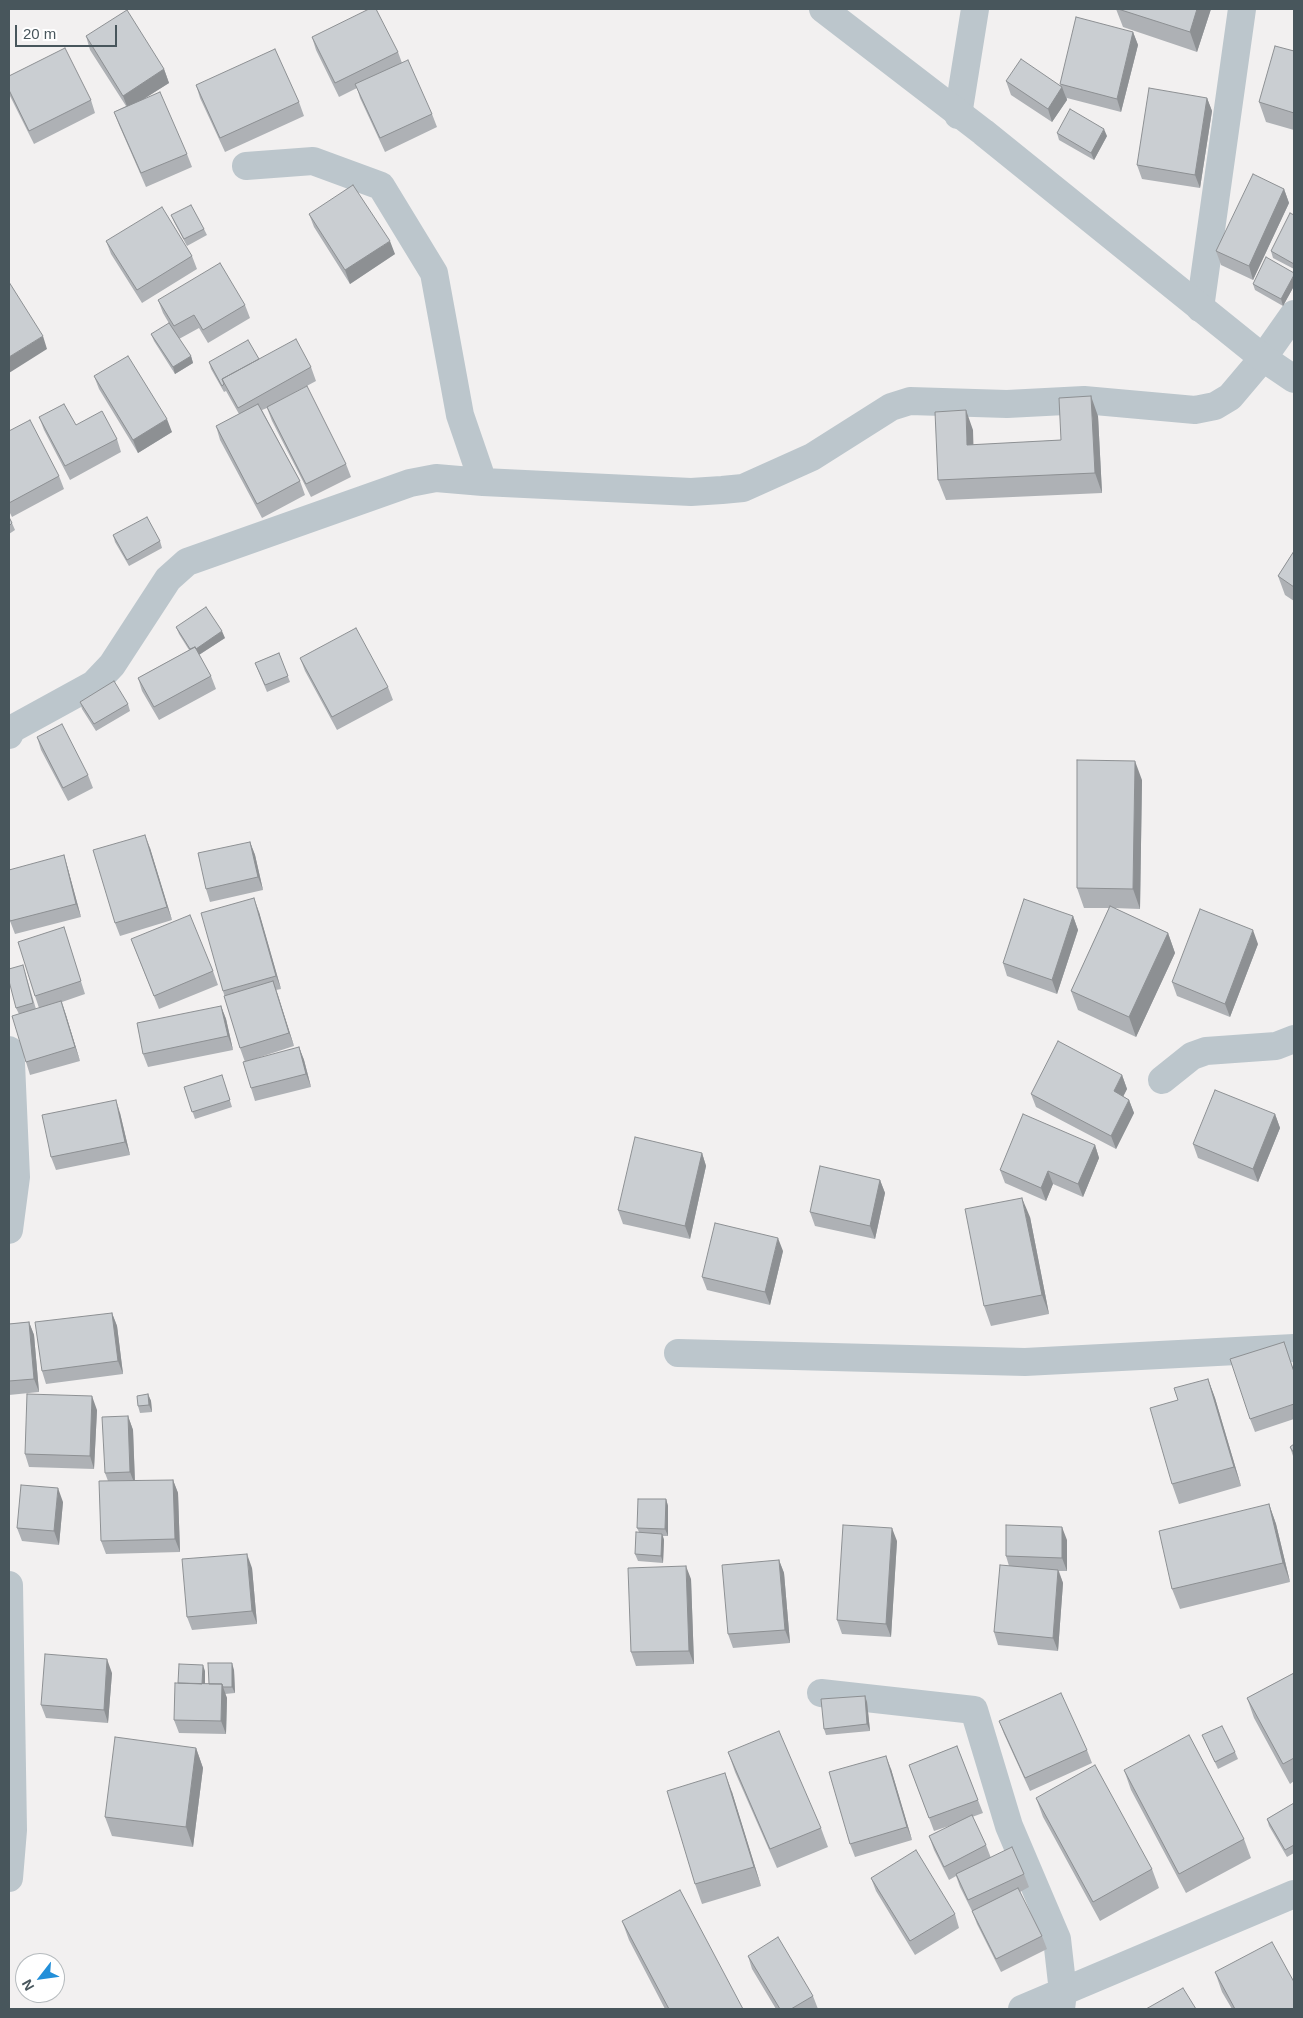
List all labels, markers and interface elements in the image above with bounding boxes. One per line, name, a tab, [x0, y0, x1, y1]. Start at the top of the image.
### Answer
scale bar	[18, 15, 120, 47]
text: 20 m	[23, 25, 56, 42]
north arrow	[15, 1953, 65, 2003]
text: N	[18, 1977, 37, 1993]

